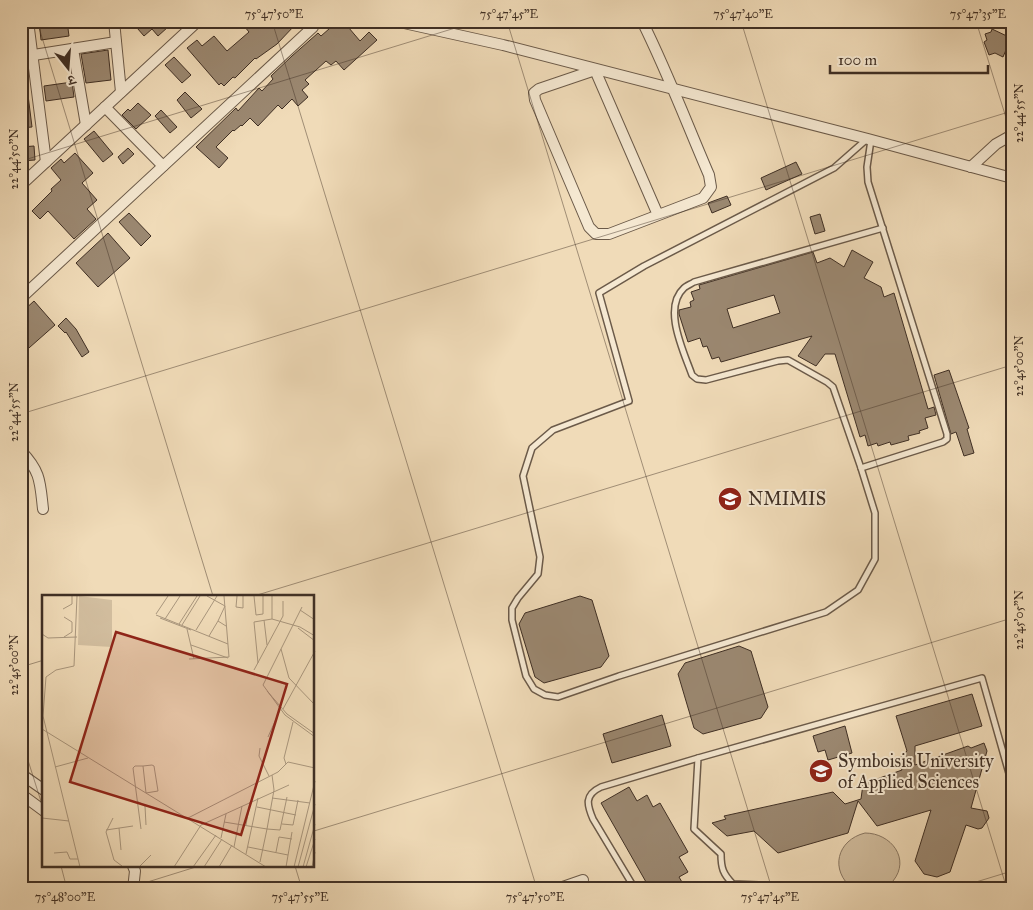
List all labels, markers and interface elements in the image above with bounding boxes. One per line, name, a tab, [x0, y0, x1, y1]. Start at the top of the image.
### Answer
text: 75°47'50"E	[245, 7, 304, 21]
text: 75°47'45"E	[480, 7, 539, 21]
text: 75°47'40"E	[713, 7, 773, 21]
text: 75°47'35"E	[950, 7, 1007, 21]
north arrow	[42, 42, 92, 92]
scale bar	[830, 42, 988, 74]
text: 100 m	[838, 51, 878, 69]
text: उ	[65, 70, 79, 89]
text: 22°44'55"N	[1012, 83, 1026, 143]
text: 22°44'50"N	[7, 129, 21, 189]
text: 22°45'00"N	[1012, 335, 1026, 397]
text: 22°44'55"N	[7, 382, 21, 442]
school or university icon: NMIMIS	[717, 486, 743, 512]
place label: NMIMIS	[748, 488, 826, 510]
text: 22°45'05"N	[1012, 590, 1026, 650]
inset map	[42, 595, 315, 868]
text: 22°45'00"N	[7, 634, 21, 696]
place label: Symboisis University of Applied Sciences	[838, 750, 994, 793]
school or university icon: Symboisis University of Applied Sciences	[808, 758, 834, 784]
text: 75°48'00"E	[35, 890, 96, 904]
text: 75°47'55"E	[271, 890, 329, 904]
text: 75°47'50"E	[506, 890, 565, 904]
text: 75°47'45"E	[741, 890, 800, 904]

